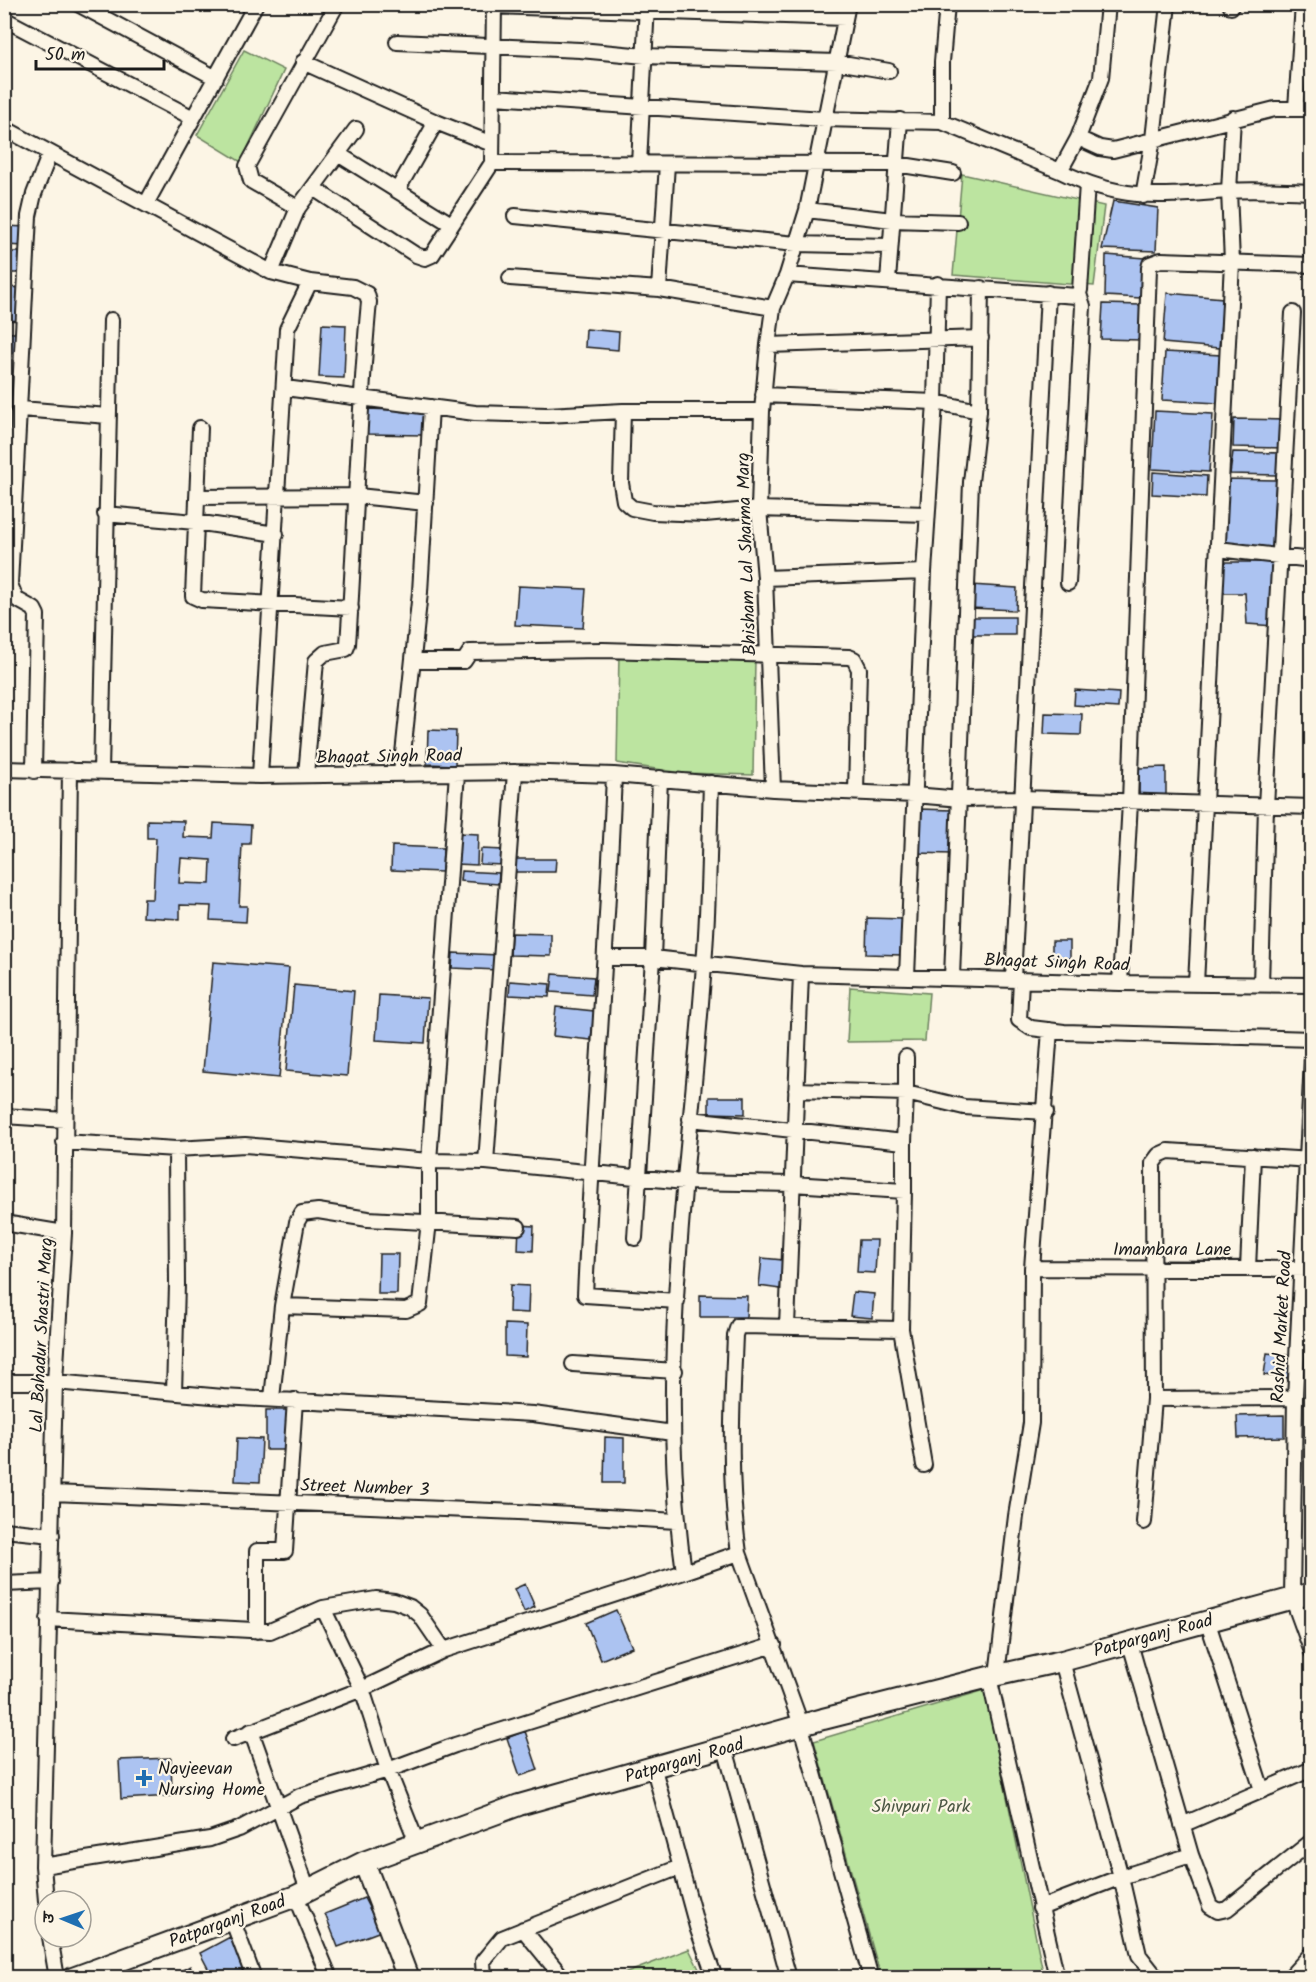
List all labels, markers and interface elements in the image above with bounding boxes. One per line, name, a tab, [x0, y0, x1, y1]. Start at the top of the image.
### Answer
scale bar	[36, 33, 164, 71]
text: 50 m	[45, 41, 85, 70]
street label: Bhisham Lal Sharma Marg	[729, 452, 766, 656]
street label: Bhagat Singh Road	[316, 742, 463, 773]
street label: Bhagat Singh Road	[984, 946, 1131, 981]
street label: Imambara Lane	[1113, 1236, 1231, 1265]
street label: Lal Bahadur Shastri Marg	[23, 1237, 62, 1434]
street label: Rashid Market Road	[1264, 1249, 1301, 1404]
street label: Street Number 3	[300, 1472, 430, 1505]
street label: Patparganj Road	[1090, 1606, 1217, 1666]
street label: Patparganj Road	[621, 1730, 748, 1792]
place label: Navjeevan Nursing Home	[158, 1755, 265, 1805]
marker: Navjeevan Nursing Home	[135, 1769, 153, 1787]
park label: Shivpuri Park	[872, 1793, 971, 1822]
street label: Patparganj Road	[165, 1887, 291, 1957]
north arrow	[33, 1889, 93, 1949]
text: उ	[37, 1910, 62, 1924]

